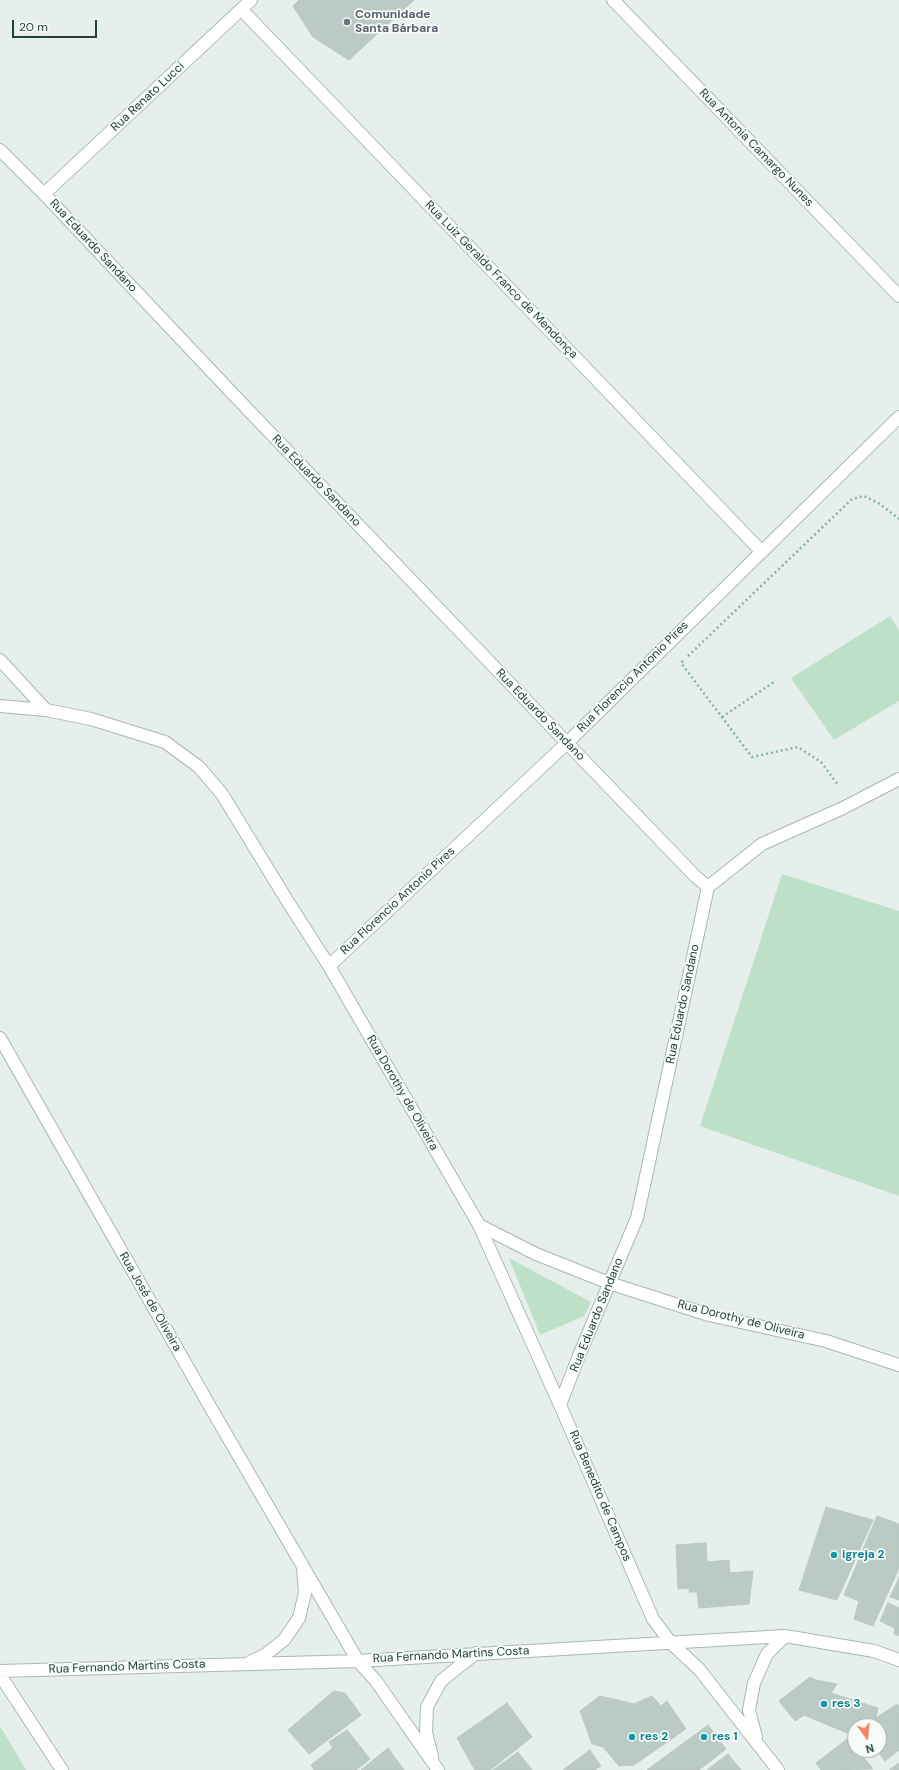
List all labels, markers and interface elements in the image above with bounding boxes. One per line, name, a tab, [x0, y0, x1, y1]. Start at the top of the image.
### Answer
place label: Comunidade Santa Bárbara	[355, 8, 438, 36]
scale bar	[14, 12, 99, 38]
marker: Comunidade Santa Bárbara	[342, 17, 352, 27]
text: 20 m	[19, 19, 48, 35]
street label: Rua Renato Lucci	[108, 59, 188, 135]
street label: Rua Antonia Camargo Nunes	[696, 86, 816, 210]
street label: Rua Eduardo Sandano	[46, 197, 140, 295]
street label: Rua Luiz Geraldo Franco de Mendonça	[422, 198, 580, 362]
street label: Rua Eduardo Sandano	[268, 432, 364, 530]
street label: Rua Florencio Antonio Pires	[574, 618, 692, 736]
street label: Rua Eduardo Sandano	[492, 666, 588, 764]
street label: Rua Florencio Antonio Pires	[338, 844, 458, 958]
street label: Rua Eduardo Sandano	[663, 943, 703, 1065]
street label: Rua Dorothy de Oliveira	[363, 1033, 441, 1153]
street label: Rua José de Oliveira	[116, 1250, 184, 1354]
street label: Rua Eduardo Sandano	[567, 1256, 627, 1374]
street label: Rua Dorothy de Oliveira	[676, 1297, 806, 1343]
street label: Rua Benedito de Campos	[566, 1428, 634, 1564]
place label: igreja 2	[842, 1548, 885, 1562]
marker: igreja 2	[829, 1550, 839, 1560]
street label: Rua Fernando Martins Costa	[372, 1644, 530, 1666]
street label: Rua Fernando Martins Costa	[48, 1657, 206, 1677]
place label: res 3	[832, 1697, 860, 1711]
marker: res 3	[819, 1699, 829, 1709]
north arrow	[847, 1718, 887, 1758]
place label: res 2	[640, 1730, 668, 1744]
place label: res 1	[712, 1730, 738, 1744]
marker: res 2	[627, 1732, 637, 1742]
marker: res 1	[699, 1732, 709, 1742]
text: N	[864, 1741, 876, 1756]

